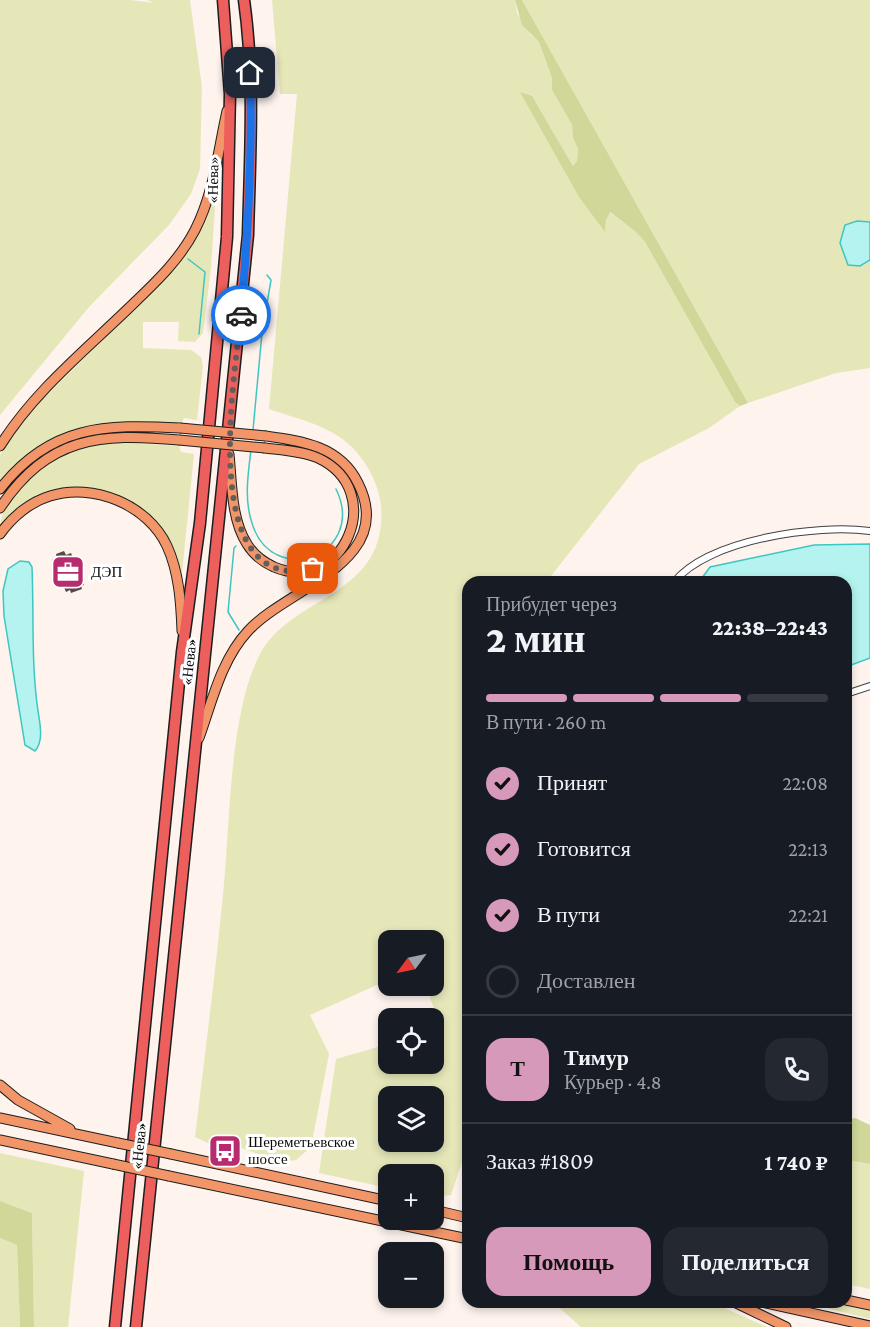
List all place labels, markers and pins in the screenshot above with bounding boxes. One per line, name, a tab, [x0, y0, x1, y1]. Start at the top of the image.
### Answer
pin	[224, 47, 275, 98]
pin	[287, 543, 338, 594]
office icon: ДЭП	[50, 554, 86, 590]
place label: ДЭП	[91, 564, 123, 580]
bus stop icon: Шереметьевское шоссе	[207, 1133, 243, 1169]
place label: Шереметьевское шоссе	[248, 1134, 355, 1167]

